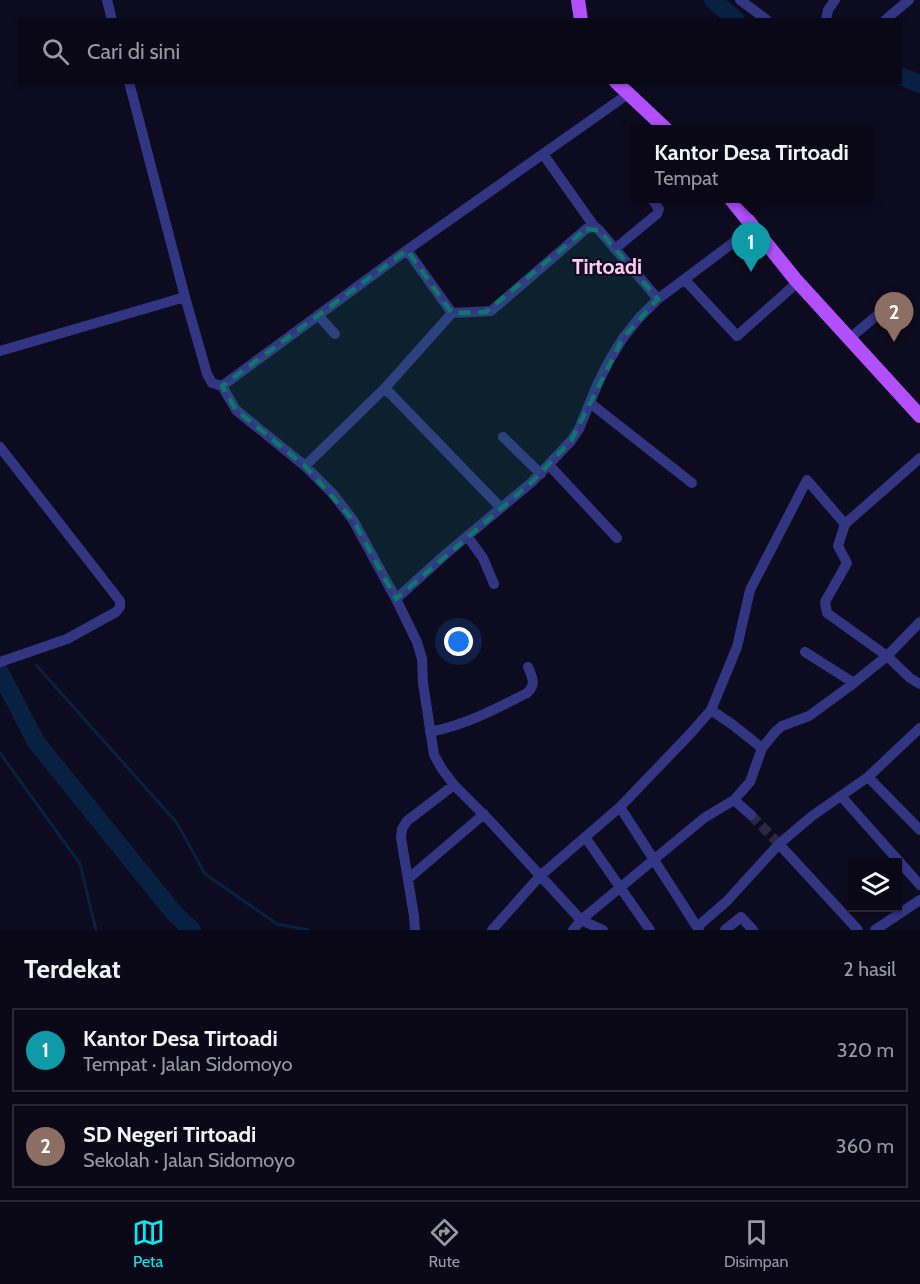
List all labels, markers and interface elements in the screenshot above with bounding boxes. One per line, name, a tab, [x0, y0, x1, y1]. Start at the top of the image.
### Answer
search box	[18, 18, 902, 84]
icon: search	[39, 35, 72, 68]
text: Cari di sini	[87, 38, 180, 65]
popup	[630, 125, 873, 203]
text: Kantor Desa Tirtoadi	[654, 139, 849, 166]
text: Tempat	[654, 166, 718, 190]
pin: 1	[732, 222, 771, 272]
district label: Tirtoadi	[572, 254, 642, 279]
pin: 2	[874, 292, 914, 342]
your location	[444, 627, 473, 656]
map controls	[848, 858, 902, 912]
button: layers	[848, 858, 902, 912]
text: Terdekat	[24, 953, 121, 985]
text: 2 hasil	[843, 957, 896, 981]
text: Kantor Desa Tirtoadi	[83, 1025, 278, 1052]
text: 1	[42, 1038, 49, 1062]
text: 320 m	[837, 1038, 894, 1062]
text: Tempat · Jalan Sidomoyo	[83, 1052, 293, 1076]
text: SD Negeri Tirtoadi	[83, 1121, 256, 1148]
text: 2	[40, 1134, 51, 1158]
text: 360 m	[836, 1134, 894, 1158]
text: Sekolah · Jalan Sidomoyo	[83, 1148, 295, 1172]
tab: Peta	[132, 1216, 165, 1271]
tab: Rute	[428, 1216, 461, 1271]
tab: Disimpan	[724, 1216, 788, 1271]

